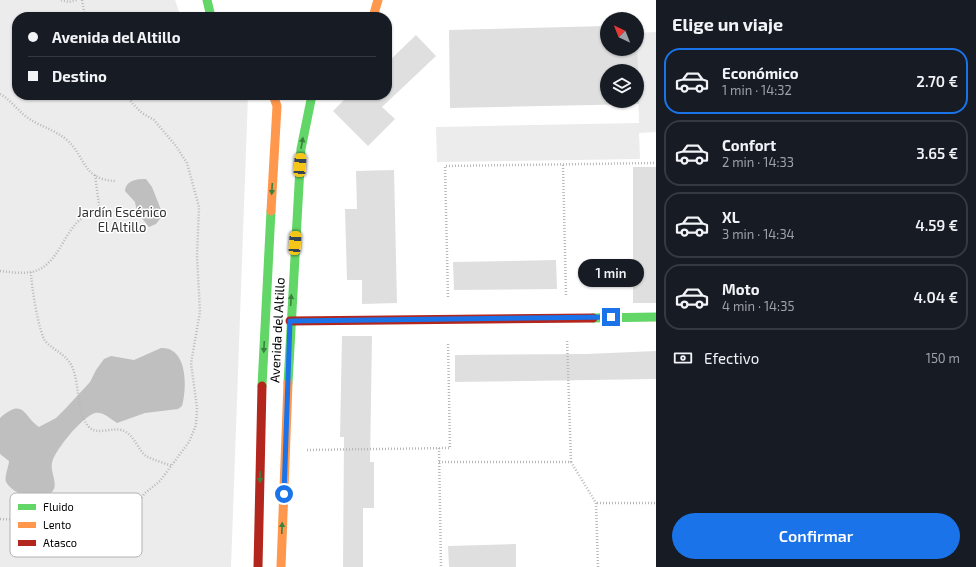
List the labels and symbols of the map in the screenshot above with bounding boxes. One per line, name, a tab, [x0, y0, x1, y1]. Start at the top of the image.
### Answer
north arrow	[600, 12, 644, 56]
one-way arrow	[300, 137, 306, 149]
car	[293, 153, 307, 177]
one-way arrow	[269, 183, 276, 195]
park label: Jardín Escénico El Altillo	[77, 204, 167, 235]
car	[288, 231, 302, 255]
callout: 1 min	[578, 259, 644, 287]
street label: Avenida del Altillo	[266, 277, 288, 383]
one-way arrow	[288, 294, 295, 306]
route end	[602, 308, 620, 326]
one-way arrow	[261, 341, 268, 353]
one-way arrow	[257, 471, 263, 484]
route start	[275, 485, 293, 503]
legend	[10, 493, 142, 557]
text: Fluido	[43, 500, 74, 513]
text: Lento	[43, 518, 71, 531]
one-way arrow	[279, 522, 286, 534]
text: Atasco	[43, 536, 77, 549]

